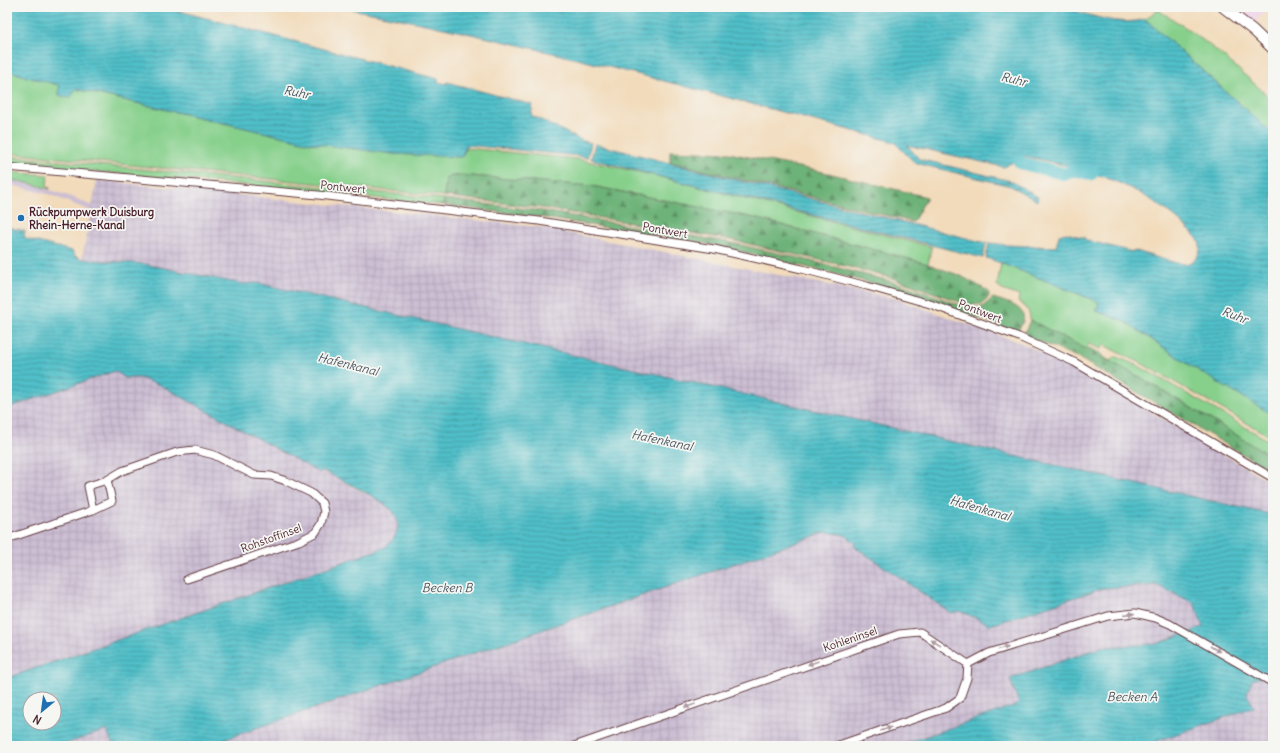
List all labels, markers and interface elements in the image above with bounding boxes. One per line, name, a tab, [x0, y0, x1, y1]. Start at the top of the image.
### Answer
water label: Ruhr	[999, 69, 1031, 90]
water label: Ruhr	[283, 82, 313, 102]
street label: Pontwert	[320, 178, 367, 196]
place label: Rückpumpwerk Duisburg Rhein-Herne-Kanal	[29, 205, 154, 232]
marker: Rückpumpwerk Duisburg Rhein-Herne-Kanal	[16, 213, 26, 223]
street label: Pontwert	[641, 219, 689, 241]
street label: Pontwert	[956, 296, 1004, 326]
water label: Ruhr	[1220, 303, 1252, 327]
water label: Hafenkanal	[316, 349, 382, 379]
water label: Hafenkanal	[630, 426, 696, 454]
water label: Hafenkanal	[948, 492, 1014, 524]
street label: Rohstoffinsel	[239, 521, 303, 555]
water label: Becken B	[422, 580, 473, 595]
one-way arrow	[1123, 611, 1135, 617]
street label: Kohleninsel	[821, 623, 879, 655]
one-way arrow	[930, 638, 940, 646]
one-way arrow	[998, 645, 1010, 651]
one-way arrow	[1209, 646, 1221, 653]
one-way arrow	[807, 661, 819, 667]
water label: Becken A	[1107, 689, 1159, 704]
north arrow	[22, 691, 62, 731]
one-way arrow	[684, 703, 696, 709]
text: N	[30, 712, 44, 728]
one-way arrow	[880, 725, 892, 731]

